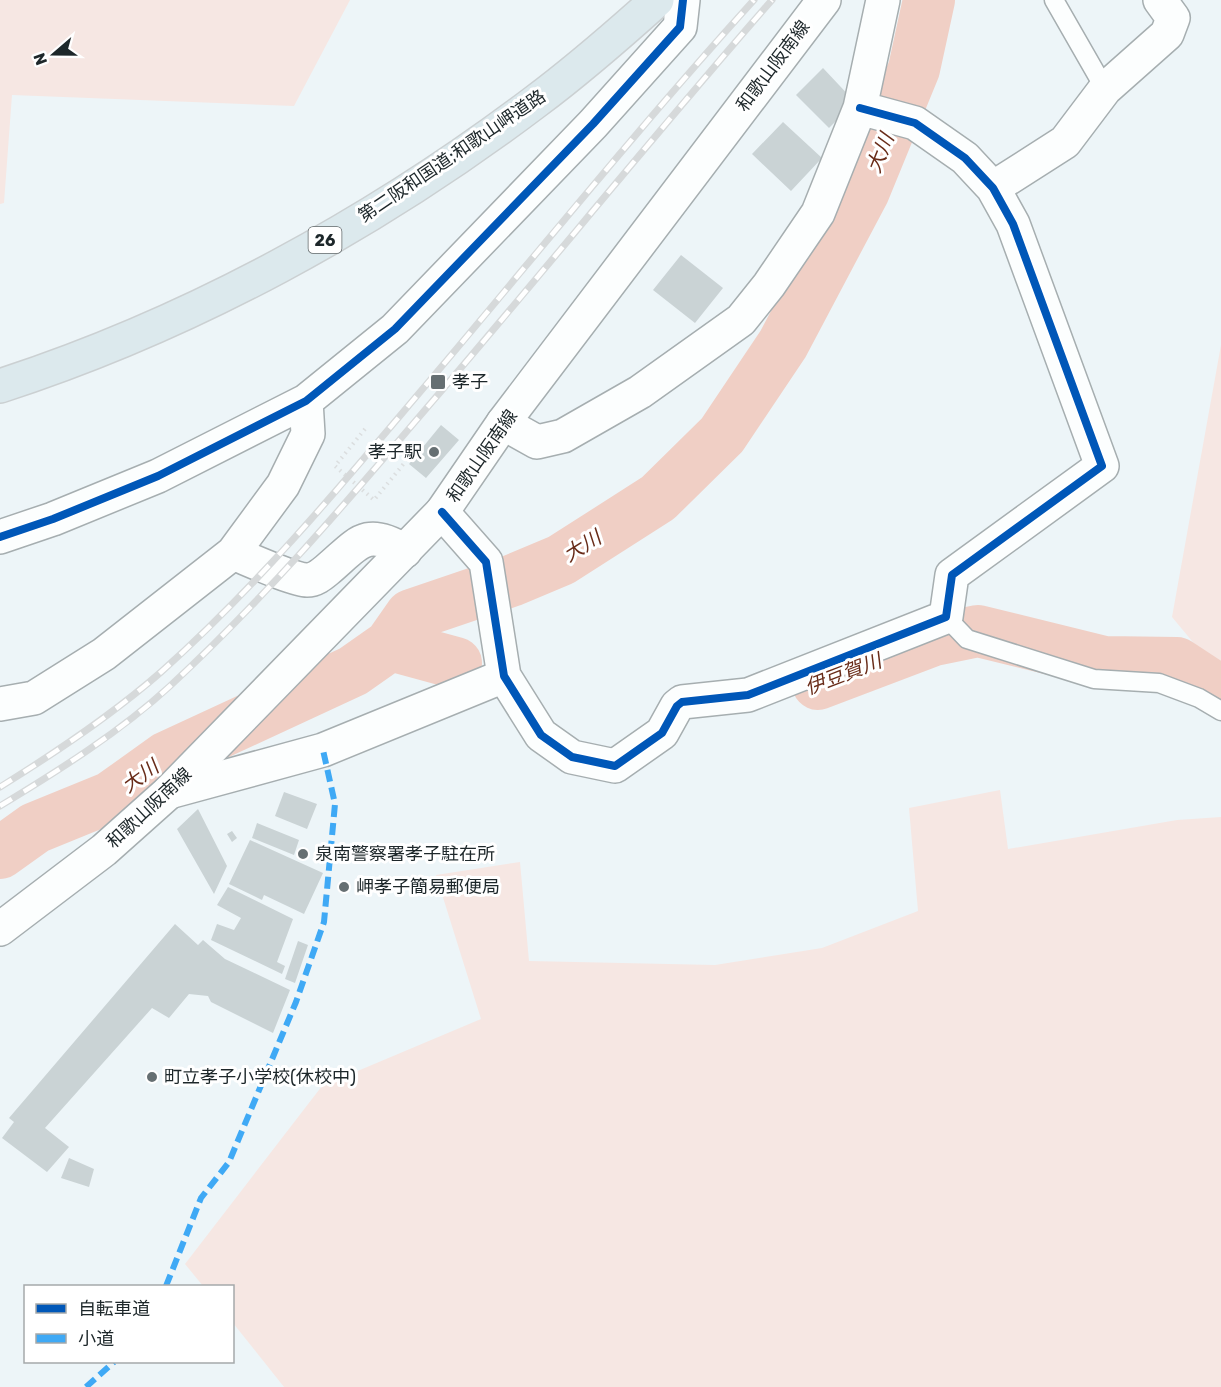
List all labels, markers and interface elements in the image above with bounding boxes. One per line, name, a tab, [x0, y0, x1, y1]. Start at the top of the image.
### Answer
street label: 和歌山阪南線	[732, 16, 814, 116]
north arrow	[24, 24, 84, 84]
text: N	[29, 50, 51, 68]
street label: 第二阪和国道;和歌山岬道路	[354, 85, 550, 227]
water label: 大川	[861, 128, 899, 176]
road number: 26	[308, 227, 342, 253]
place label: 孝子	[452, 371, 488, 393]
marker: 孝子	[429, 373, 447, 391]
street label: 和歌山阪南線	[442, 405, 522, 507]
place label: 孝子駅	[368, 441, 422, 463]
marker: 孝子駅	[427, 445, 441, 459]
water label: 大川	[559, 524, 607, 567]
water label: 伊豆賀川	[801, 648, 887, 700]
water label: 大川	[117, 753, 165, 797]
street label: 和歌山阪南線	[102, 763, 196, 853]
place label: 泉南警察署孝子駐在所	[315, 843, 495, 865]
marker: 泉南警察署孝子駐在所	[296, 847, 310, 861]
place label: 岬孝子簡易郵便局	[356, 876, 500, 898]
marker: 岬孝子簡易郵便局	[337, 880, 351, 894]
place label: 町立孝子小学校(休校中)	[164, 1066, 356, 1088]
marker: 町立孝子小学校(休校中)	[145, 1070, 159, 1084]
legend	[24, 1285, 234, 1363]
text: 自転車道	[78, 1298, 150, 1320]
text: 小道	[78, 1328, 114, 1350]

